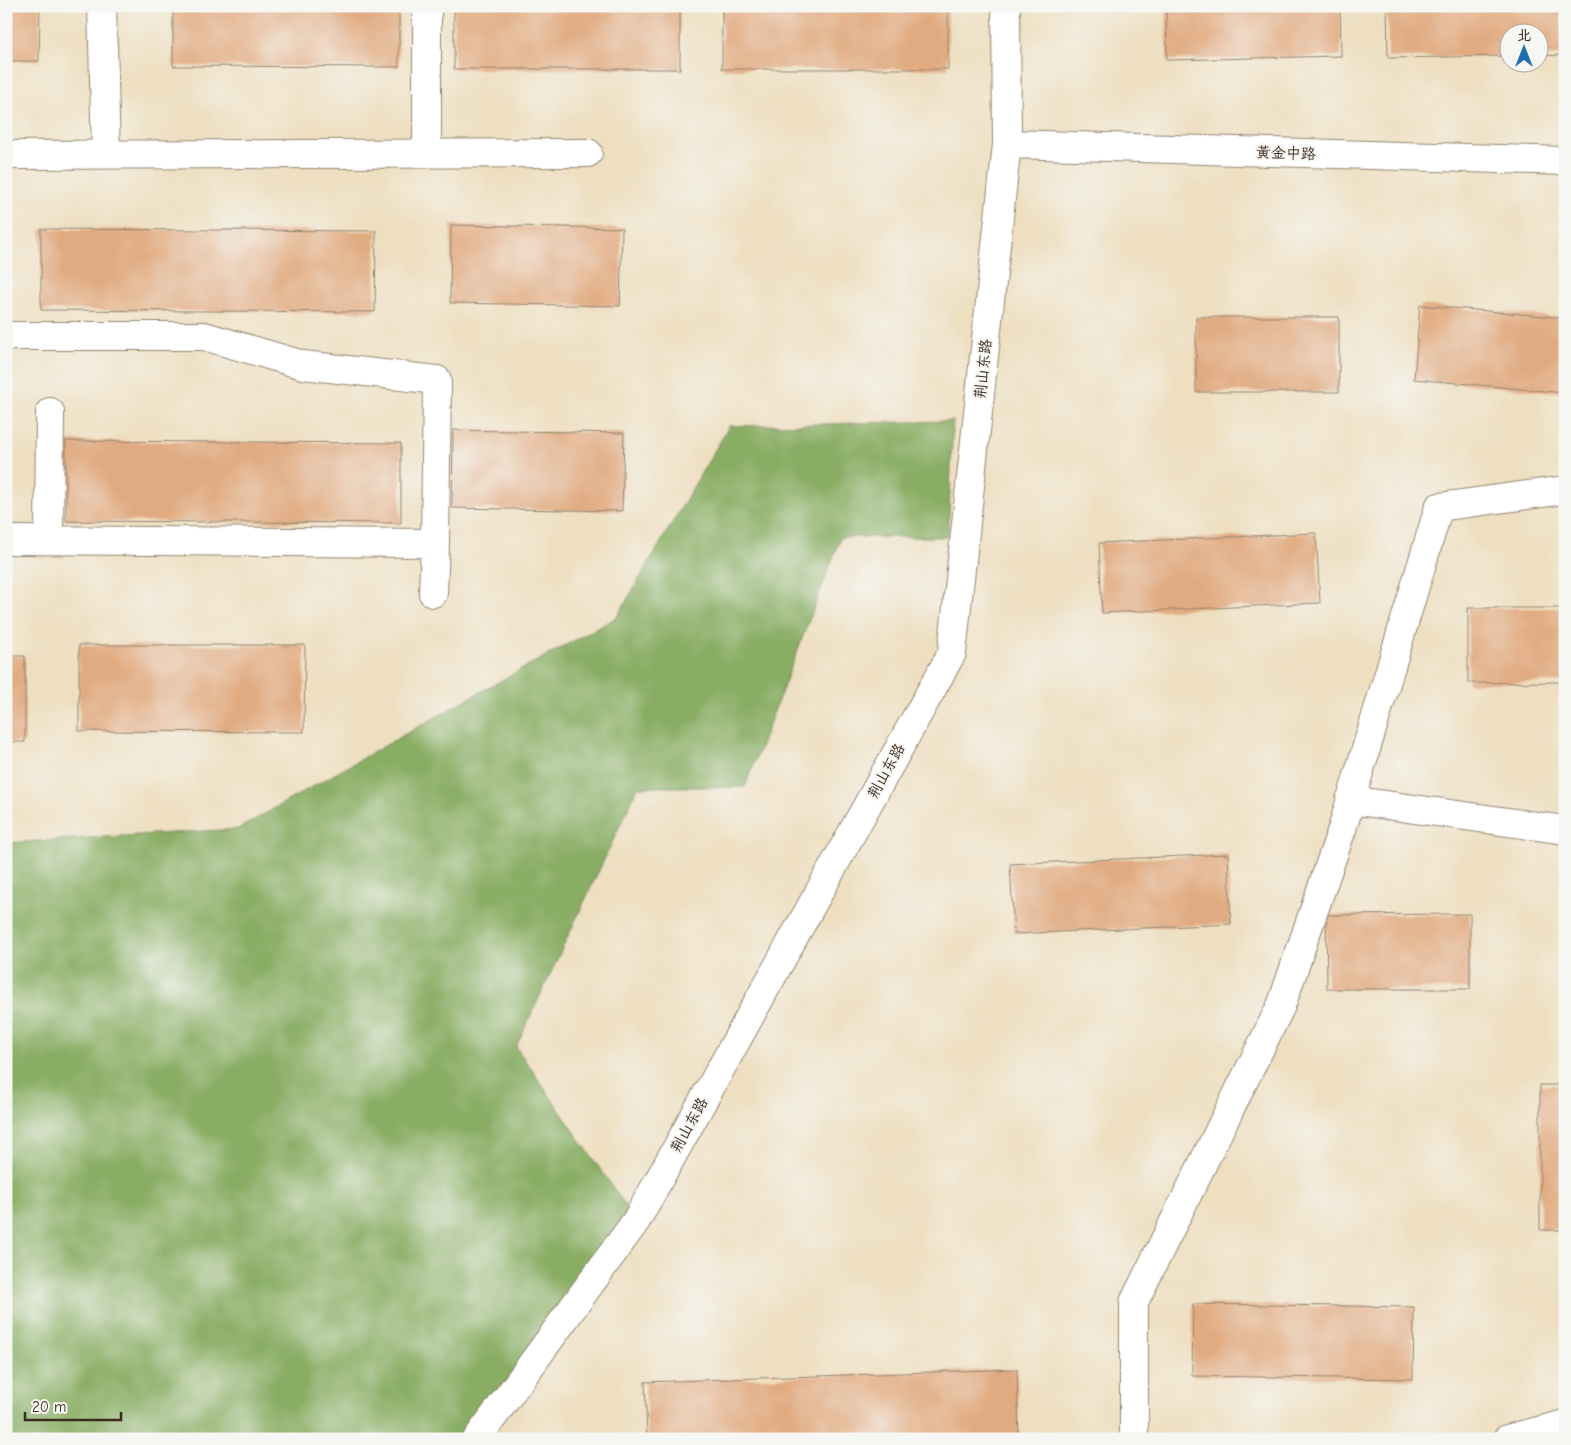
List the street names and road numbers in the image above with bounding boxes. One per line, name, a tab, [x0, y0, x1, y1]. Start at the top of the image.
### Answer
street label: 黄金中路	[1256, 143, 1316, 163]
street label: 荆山东路	[971, 338, 995, 400]
street label: 荆山东路	[864, 740, 908, 802]
street label: 荆山东路	[667, 1094, 711, 1156]

